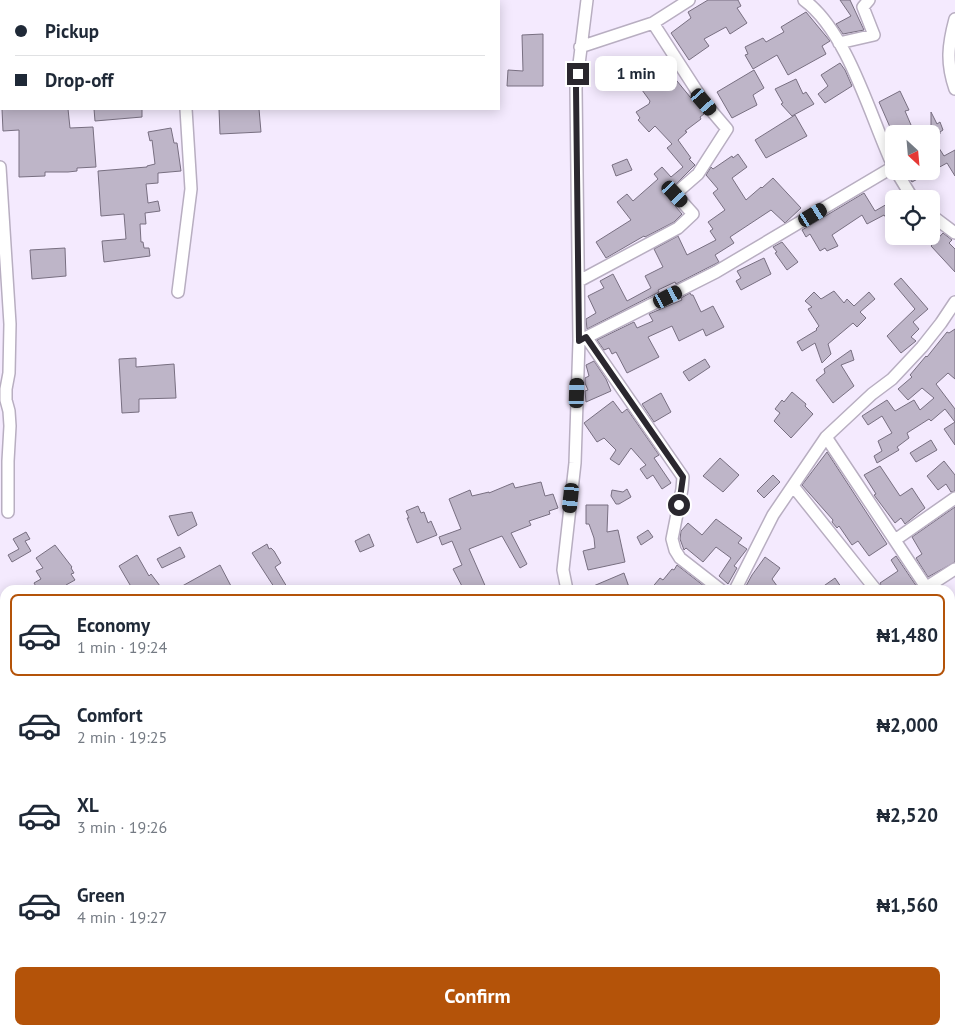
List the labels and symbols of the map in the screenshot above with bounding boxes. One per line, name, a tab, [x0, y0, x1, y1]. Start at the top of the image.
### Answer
callout: 1 min	[596, 56, 678, 92]
route end	[567, 63, 589, 85]
car	[688, 86, 719, 118]
north arrow	[885, 125, 940, 180]
car	[659, 178, 690, 210]
car	[796, 201, 829, 229]
car	[651, 284, 684, 310]
car	[568, 378, 585, 408]
car	[561, 482, 580, 514]
route start	[668, 494, 690, 516]

